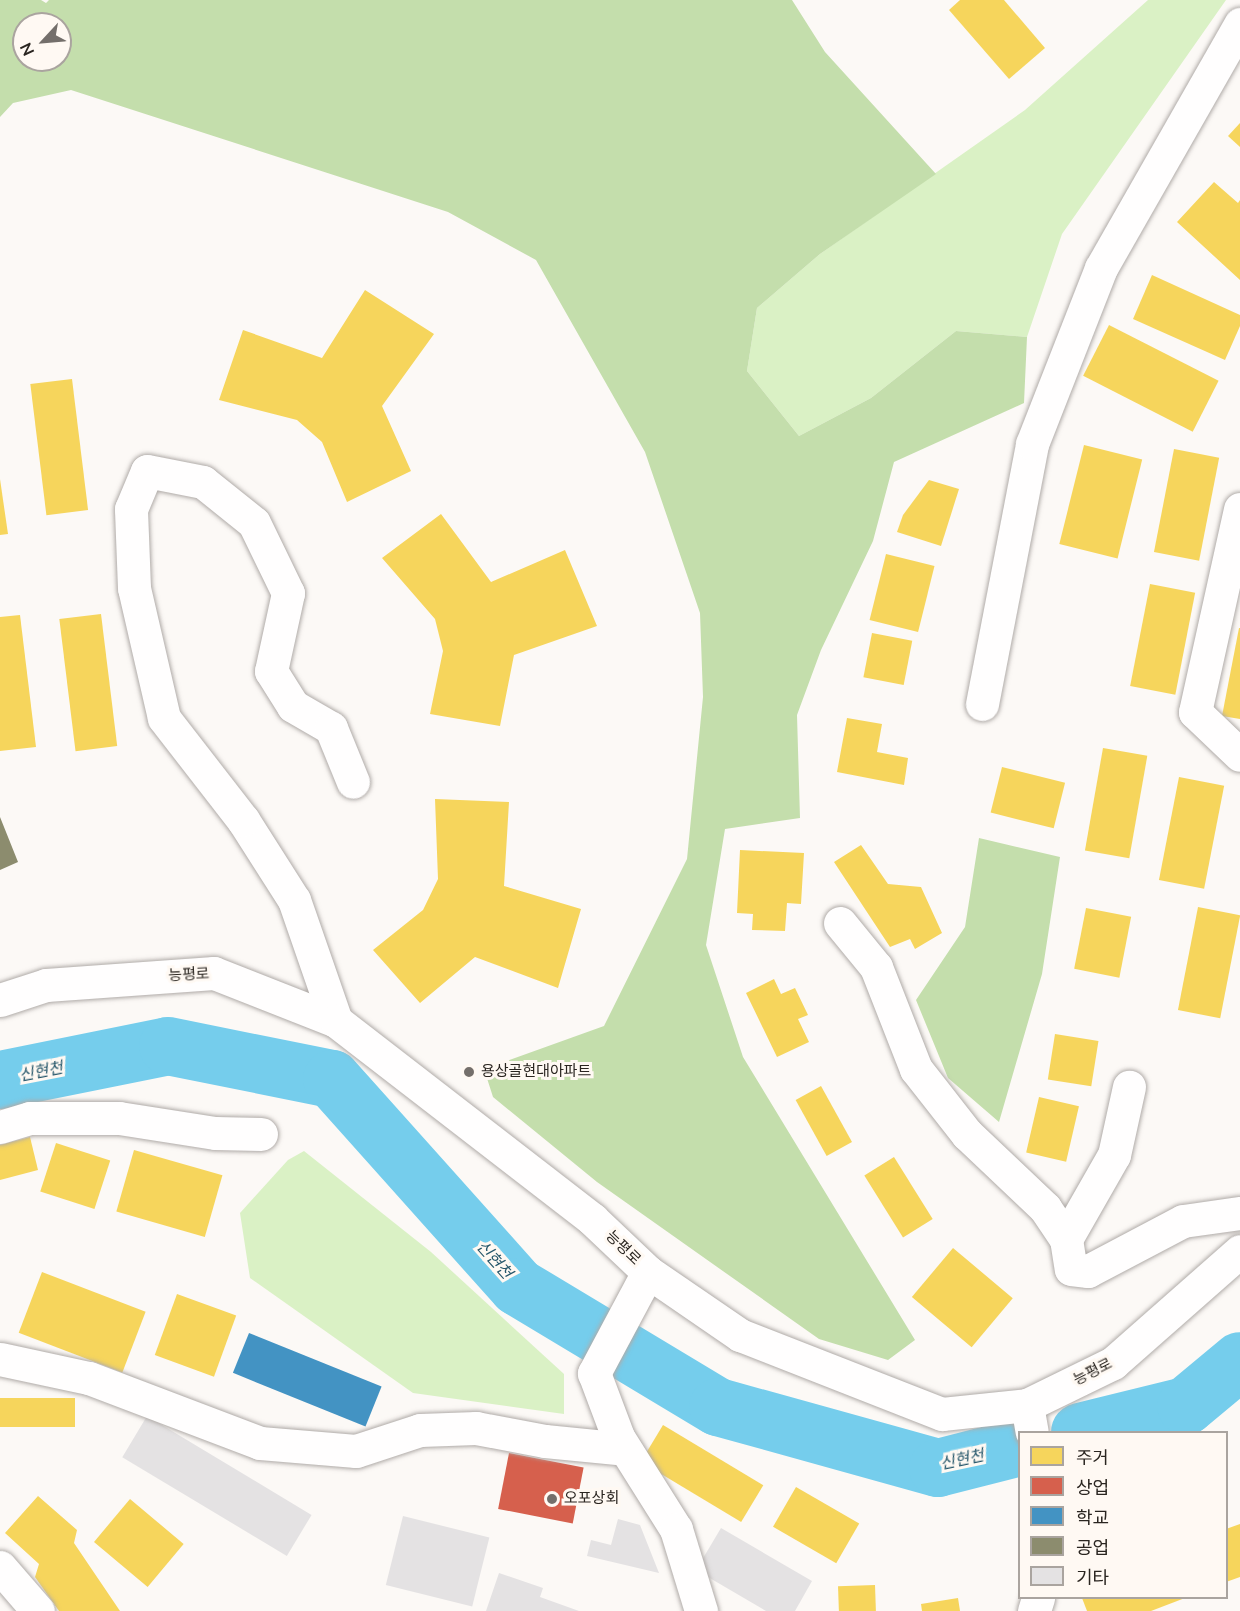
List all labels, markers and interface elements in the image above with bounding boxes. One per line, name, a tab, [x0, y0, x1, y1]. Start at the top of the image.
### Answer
north arrow	[12, 12, 72, 72]
text: N	[15, 39, 40, 59]
street label: 능평로	[168, 965, 210, 985]
water label: 신현천	[17, 1058, 65, 1086]
place label: 용상골현대아파트	[481, 1063, 591, 1081]
marker: 용상골현대아파트	[462, 1065, 476, 1079]
street label: 능평로	[602, 1227, 644, 1269]
water label: 신현천	[472, 1237, 516, 1283]
street label: 능평로	[1070, 1355, 1116, 1389]
legend	[1018, 1431, 1228, 1599]
water label: 신현천	[938, 1446, 986, 1474]
text: 주거	[1076, 1446, 1109, 1470]
text: 상업	[1076, 1476, 1109, 1500]
place label: 오포상회	[564, 1490, 619, 1508]
marker: 오포상회	[545, 1492, 559, 1506]
text: 학교	[1076, 1506, 1109, 1530]
text: 공업	[1076, 1536, 1109, 1560]
text: 기타	[1076, 1566, 1109, 1590]

